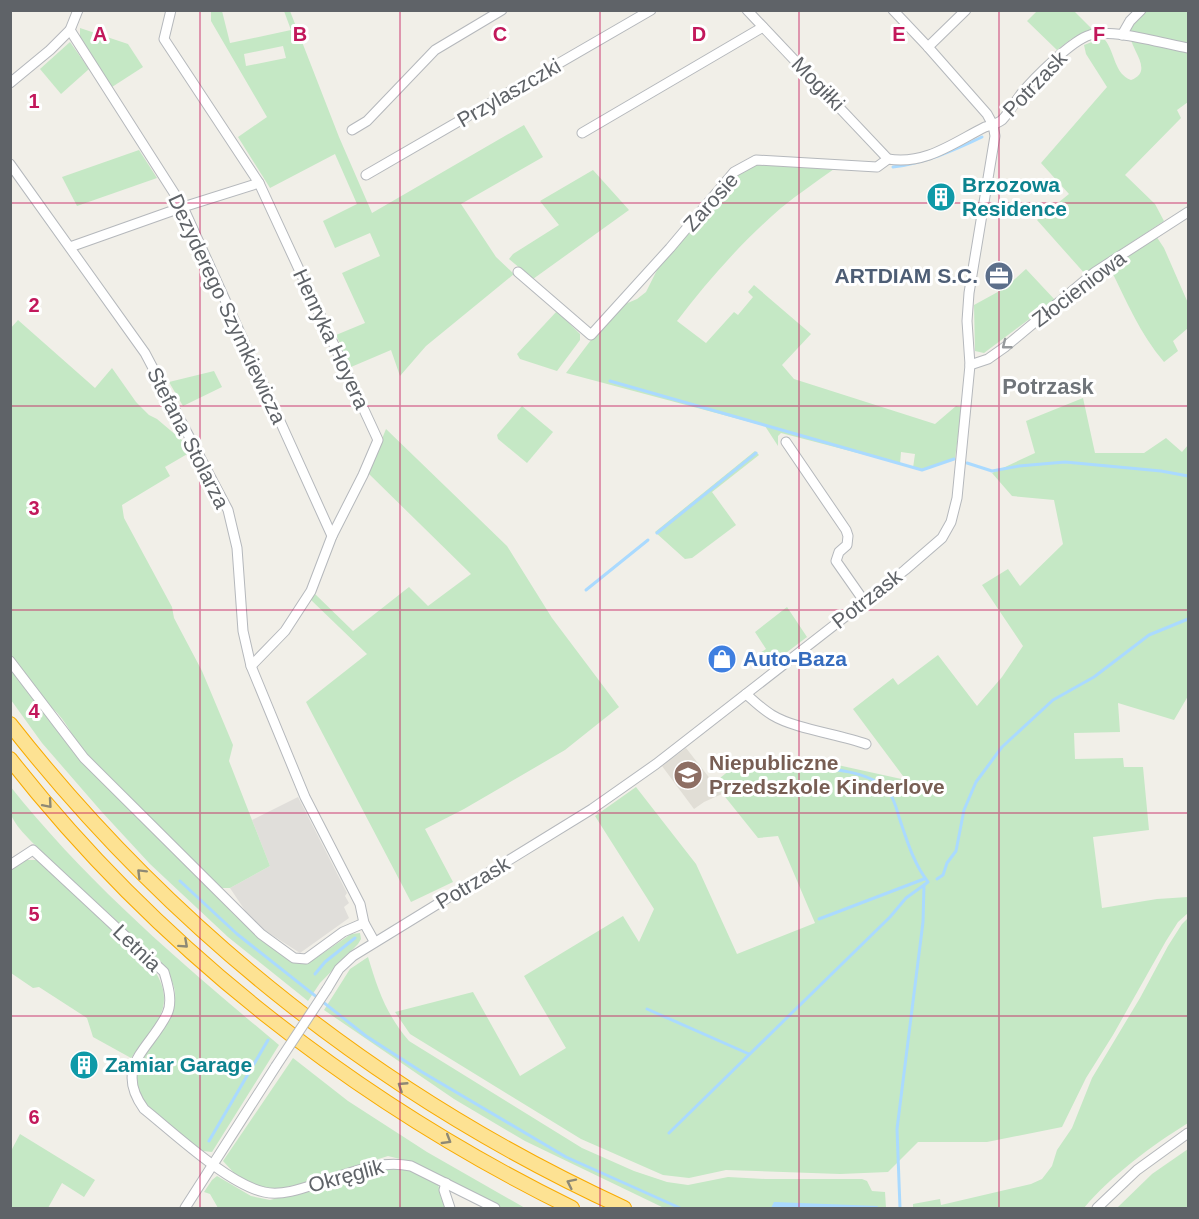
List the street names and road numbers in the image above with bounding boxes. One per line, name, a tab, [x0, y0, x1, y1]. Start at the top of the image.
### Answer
street label: Potrzask	[998, 46, 1072, 121]
street label: Mogiłki	[787, 52, 849, 115]
street label: Przylaszczki	[453, 54, 565, 131]
street label: Zarosie	[679, 168, 743, 235]
street label: Dezyderego Szymkiewicza	[164, 190, 291, 428]
street label: Złocieniowa	[1027, 246, 1130, 331]
street label: Henryka Hoyera	[289, 265, 374, 413]
street label: Stefana Stolarza	[143, 363, 234, 512]
street label: Potrzask	[827, 564, 906, 633]
street label: Potrzask	[432, 851, 514, 913]
street label: Letnia	[109, 919, 166, 976]
street label: Okręglik	[306, 1154, 387, 1197]

